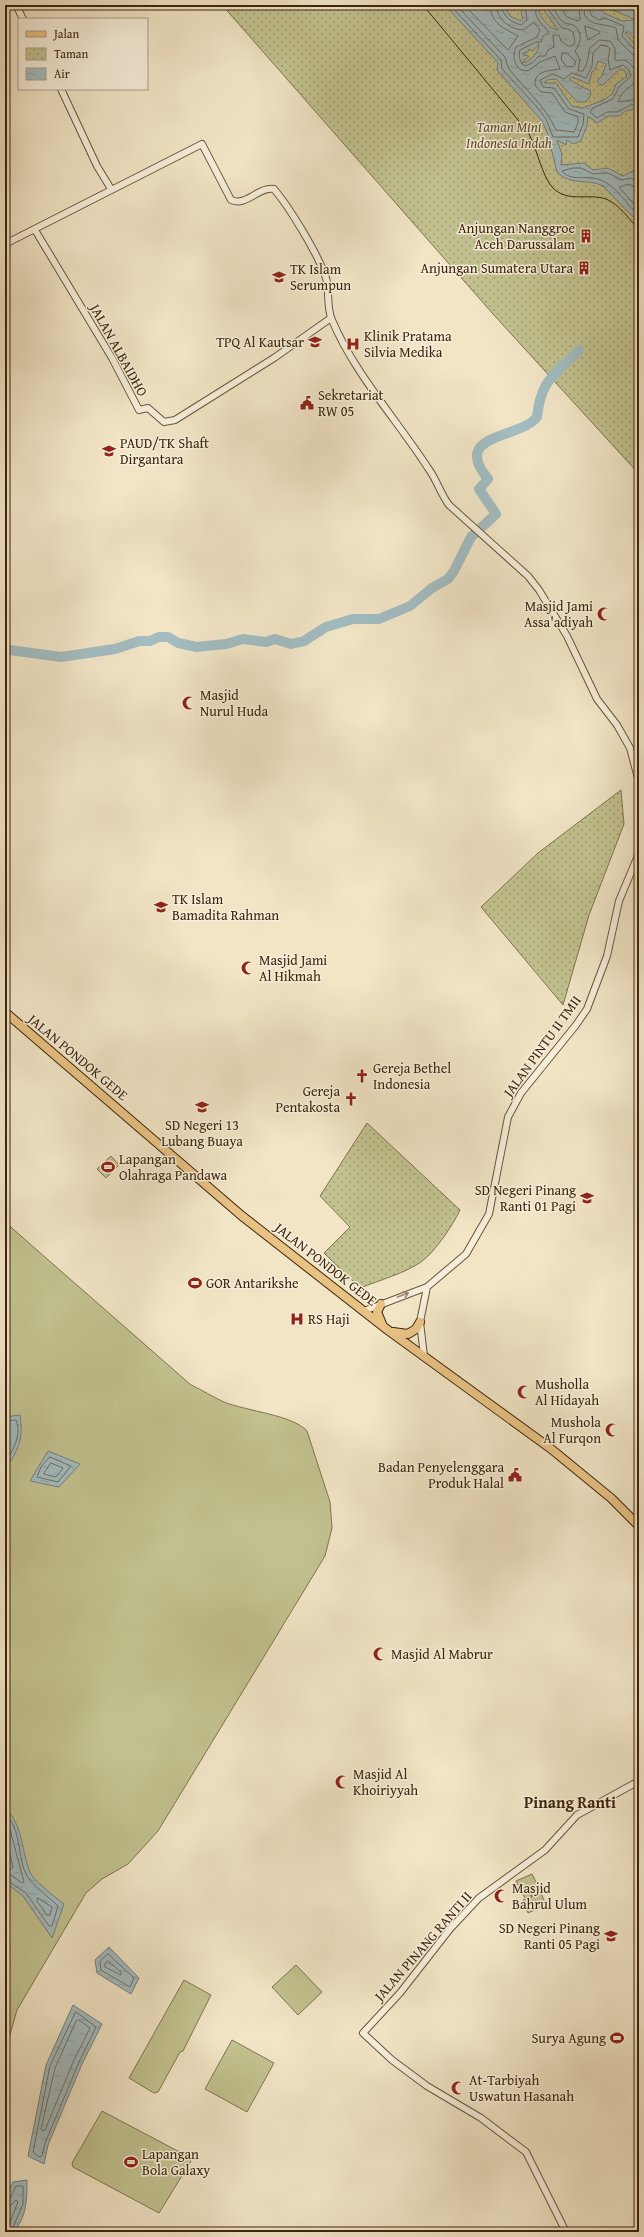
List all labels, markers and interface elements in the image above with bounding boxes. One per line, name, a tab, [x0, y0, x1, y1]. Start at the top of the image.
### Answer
legend	[18, 18, 148, 90]
text: Jalan	[52, 25, 79, 42]
text: Taman	[54, 45, 88, 62]
text: Air	[54, 65, 70, 82]
park label: Taman Mini Indonesia Indah	[466, 117, 552, 153]
place label: Anjungan Nanggroe Aceh Darussalam	[458, 218, 576, 254]
building icon: Anjungan Nanggroe Aceh Darussalam	[578, 228, 594, 244]
place label: Anjungan Sumatera Utara	[421, 258, 573, 278]
place label: TK Islam Serumpun	[290, 259, 351, 295]
building icon: Anjungan Sumatera Utara	[576, 260, 592, 276]
school or university icon: TK Islam Serumpun	[271, 269, 287, 285]
street label: JALAN ALBAIDHO	[84, 298, 153, 400]
place label: Klinik Pratama Silvia Medika	[364, 326, 452, 362]
place label: TPQ Al Kautsar	[216, 332, 304, 352]
school or university icon: TPQ Al Kautsar	[307, 334, 323, 350]
hospital icon: Klinik Pratama Silvia Medika	[345, 336, 361, 352]
place label: Sekretariat RW 05	[318, 385, 384, 421]
public building icon: Sekretariat RW 05	[299, 395, 315, 411]
place label: PAUD/TK Shaft Dirgantara	[120, 433, 209, 469]
school or university icon: PAUD/TK Shaft Dirgantara	[101, 443, 117, 459]
place label: Masjid Jami Assa'adiyah	[524, 596, 593, 632]
mosque icon: Masjid Jami Assa'adiyah	[596, 606, 612, 622]
place label: Masjid Nurul Huda	[200, 685, 268, 721]
mosque icon: Masjid Nurul Huda	[181, 695, 197, 711]
place label: TK Islam Bamadita Rahman	[172, 889, 279, 925]
school or university icon: TK Islam Bamadita Rahman	[153, 899, 169, 915]
place label: Masjid Jami Al Hikmah	[259, 950, 327, 986]
mosque icon: Masjid Jami Al Hikmah	[240, 960, 256, 976]
street label: JALAN PINTU II TMII	[497, 991, 586, 1103]
street label: JALAN PONDOK GEDE	[22, 1008, 132, 1105]
place label: Gereja Bethel Indonesia	[373, 1058, 451, 1094]
church icon: Gereja Bethel Indonesia	[354, 1068, 370, 1084]
place label: Gereja Pentakosta	[275, 1081, 340, 1117]
church icon: Gereja Pentakosta	[343, 1091, 359, 1107]
school or university icon: SD Negeri 13 Lubang Buaya	[194, 1099, 210, 1115]
place label: SD Negeri 13 Lubang Buaya	[161, 1115, 243, 1151]
place label: Lapangan Olahraga Pandawa	[119, 1149, 227, 1185]
sports icon: Lapangan Olahraga Pandawa	[100, 1159, 116, 1175]
place label: SD Negeri Pinang Ranti 01 Pagi	[475, 1180, 576, 1216]
school or university icon: SD Negeri Pinang Ranti 01 Pagi	[579, 1190, 595, 1206]
street label: JALAN PONDOK GEDE	[269, 1216, 381, 1310]
place label: GOR Antarikshe	[206, 1273, 299, 1293]
sports icon: GOR Antarikshe	[187, 1275, 203, 1291]
one-way arrow	[397, 1290, 409, 1298]
place label: RS Haji	[308, 1309, 350, 1329]
hospital icon: RS Haji	[289, 1311, 305, 1327]
place label: Musholla Al Hidayah	[535, 1374, 599, 1410]
mosque icon: Musholla Al Hidayah	[516, 1384, 532, 1400]
place label: Mushola Al Furqon	[543, 1412, 601, 1448]
mosque icon: Mushola Al Furqon	[604, 1422, 620, 1438]
place label: Badan Penyelenggara Produk Halal	[378, 1457, 504, 1493]
public building icon: Badan Penyelenggara Produk Halal	[507, 1467, 523, 1483]
place label: Masjid Al Mabrur	[391, 1644, 493, 1664]
mosque icon: Masjid Al Mabrur	[372, 1646, 388, 1662]
place label: Masjid Al Khoiriyyah	[353, 1764, 418, 1800]
mosque icon: Masjid Al Khoiriyyah	[334, 1774, 350, 1790]
district label: Pinang Ranti	[524, 1790, 616, 1814]
place label: Masjid Bahrul Ulum	[512, 1878, 587, 1914]
street label: JALAN PINANG RANTI II	[368, 1887, 476, 2007]
mosque icon: Masjid Bahrul Ulum	[493, 1888, 509, 1904]
place label: SD Negeri Pinang Ranti 05 Pagi	[499, 1918, 600, 1954]
school or university icon: SD Negeri Pinang Ranti 05 Pagi	[603, 1928, 619, 1944]
place label: Surya Agung	[532, 2028, 606, 2048]
sports icon: Surya Agung	[609, 2030, 625, 2046]
place label: At-Tarbiyah Uswatun Hasanah	[469, 2070, 574, 2106]
mosque icon: At-Tarbiyah Uswatun Hasanah	[450, 2080, 466, 2096]
place label: Lapangan Bola Galaxy	[142, 2144, 210, 2180]
sports icon: Lapangan Bola Galaxy	[123, 2154, 139, 2170]

